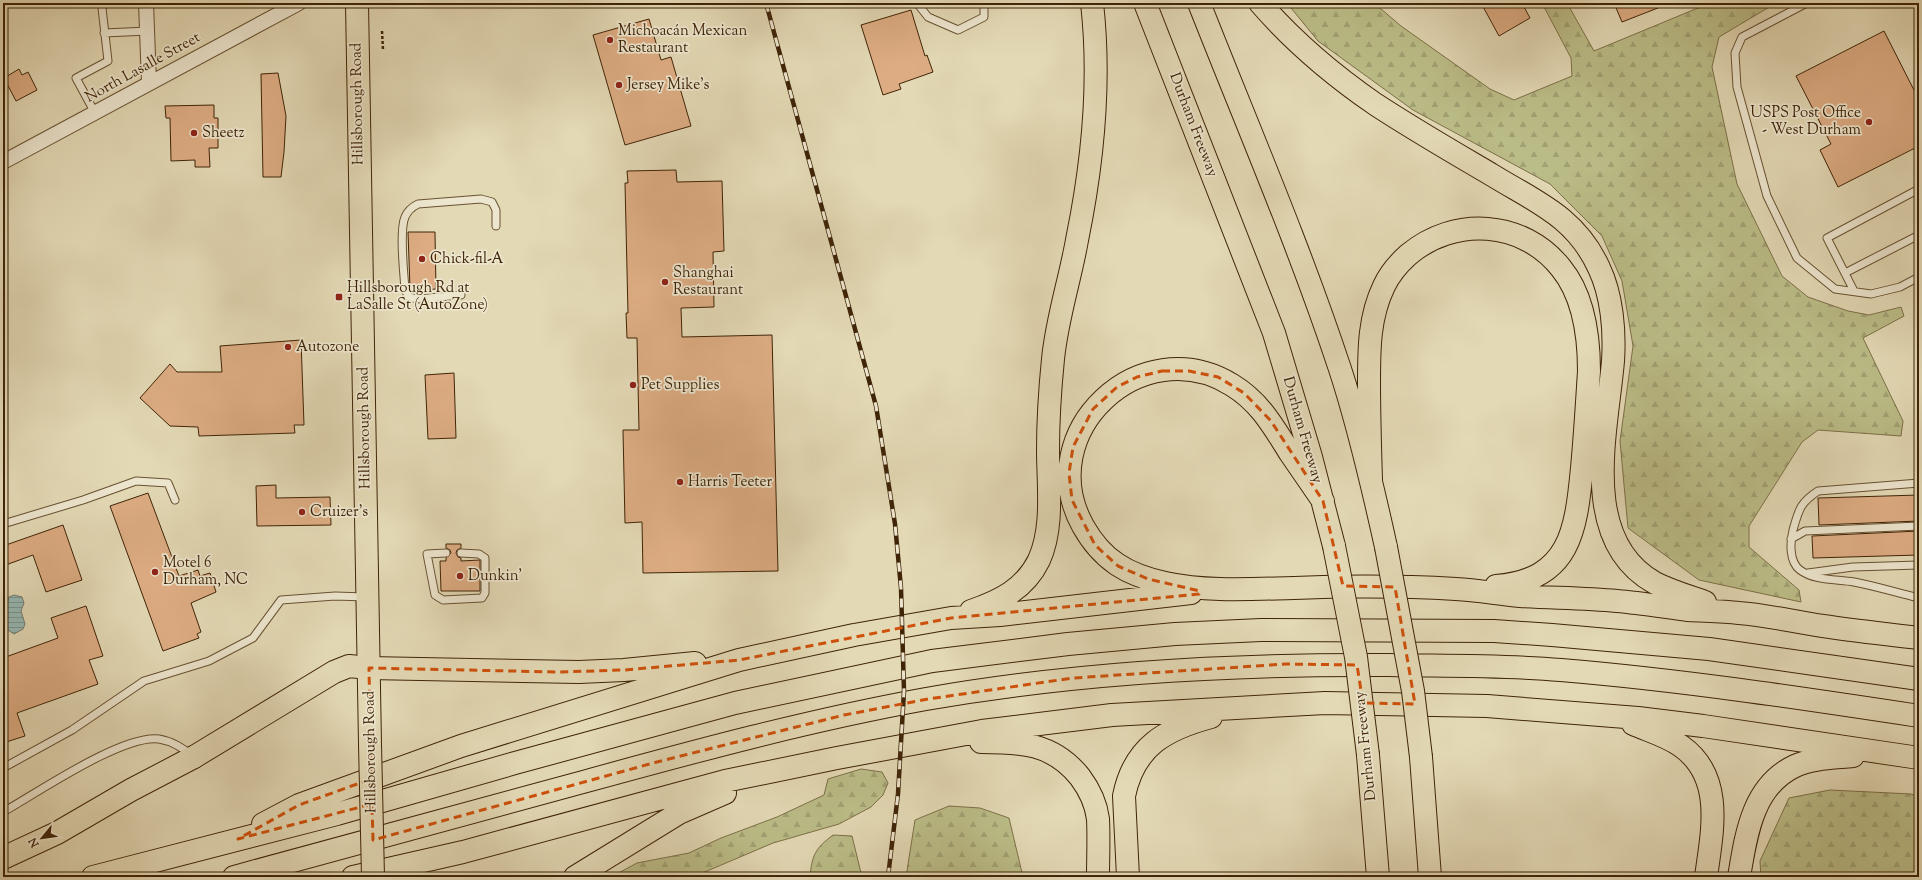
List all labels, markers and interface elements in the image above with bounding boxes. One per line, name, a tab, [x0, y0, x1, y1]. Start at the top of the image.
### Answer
place label: Michoacán Mexican Restaurant	[618, 21, 747, 59]
street label: North Lasalle Street	[82, 28, 204, 108]
marker: Michoacán Mexican Restaurant	[605, 35, 615, 45]
street label: Hillsborough Road	[346, 42, 370, 165]
street label: Durham Freeway	[1163, 70, 1223, 181]
place label: Jersey Mike's	[626, 75, 710, 96]
marker: Jersey Mike's	[614, 80, 624, 90]
place label: USPS Post Office - West Durham	[1750, 103, 1862, 141]
marker: USPS Post Office - West Durham	[1864, 117, 1874, 127]
place label: Sheetz	[202, 123, 245, 144]
marker: Sheetz	[189, 128, 199, 138]
place label: Chick-fil-A	[430, 249, 504, 270]
marker: Chick-fil-A	[417, 254, 427, 264]
place label: Shanghai Restaurant	[673, 263, 743, 301]
marker: Shanghai Restaurant	[660, 277, 670, 287]
place label: Hillsborough Rd at LaSalle St (AutoZone)	[347, 278, 488, 316]
marker: Hillsborough Rd at LaSalle St (AutoZone)	[334, 292, 344, 302]
place label: Autozone	[296, 337, 359, 358]
marker: Autozone	[283, 342, 293, 352]
street label: Hillsborough Road	[353, 366, 377, 489]
street label: Durham Freeway	[1277, 374, 1327, 486]
place label: Pet Supplies	[641, 375, 719, 396]
marker: Pet Supplies	[628, 380, 638, 390]
place label: Harris Teeter	[688, 472, 772, 493]
marker: Harris Teeter	[675, 477, 685, 487]
place label: Cruizer's	[310, 502, 368, 523]
marker: Cruizer's	[297, 507, 307, 517]
place label: Motel 6 Durham, NC	[163, 553, 248, 591]
place label: Dunkin'	[468, 566, 522, 587]
marker: Motel 6 Durham, NC	[150, 567, 160, 577]
marker: Dunkin'	[455, 571, 465, 581]
street label: Hillsborough Road	[359, 690, 383, 813]
street label: Durham Freeway	[1350, 690, 1382, 802]
north arrow	[22, 818, 62, 858]
text: N	[25, 834, 44, 851]

